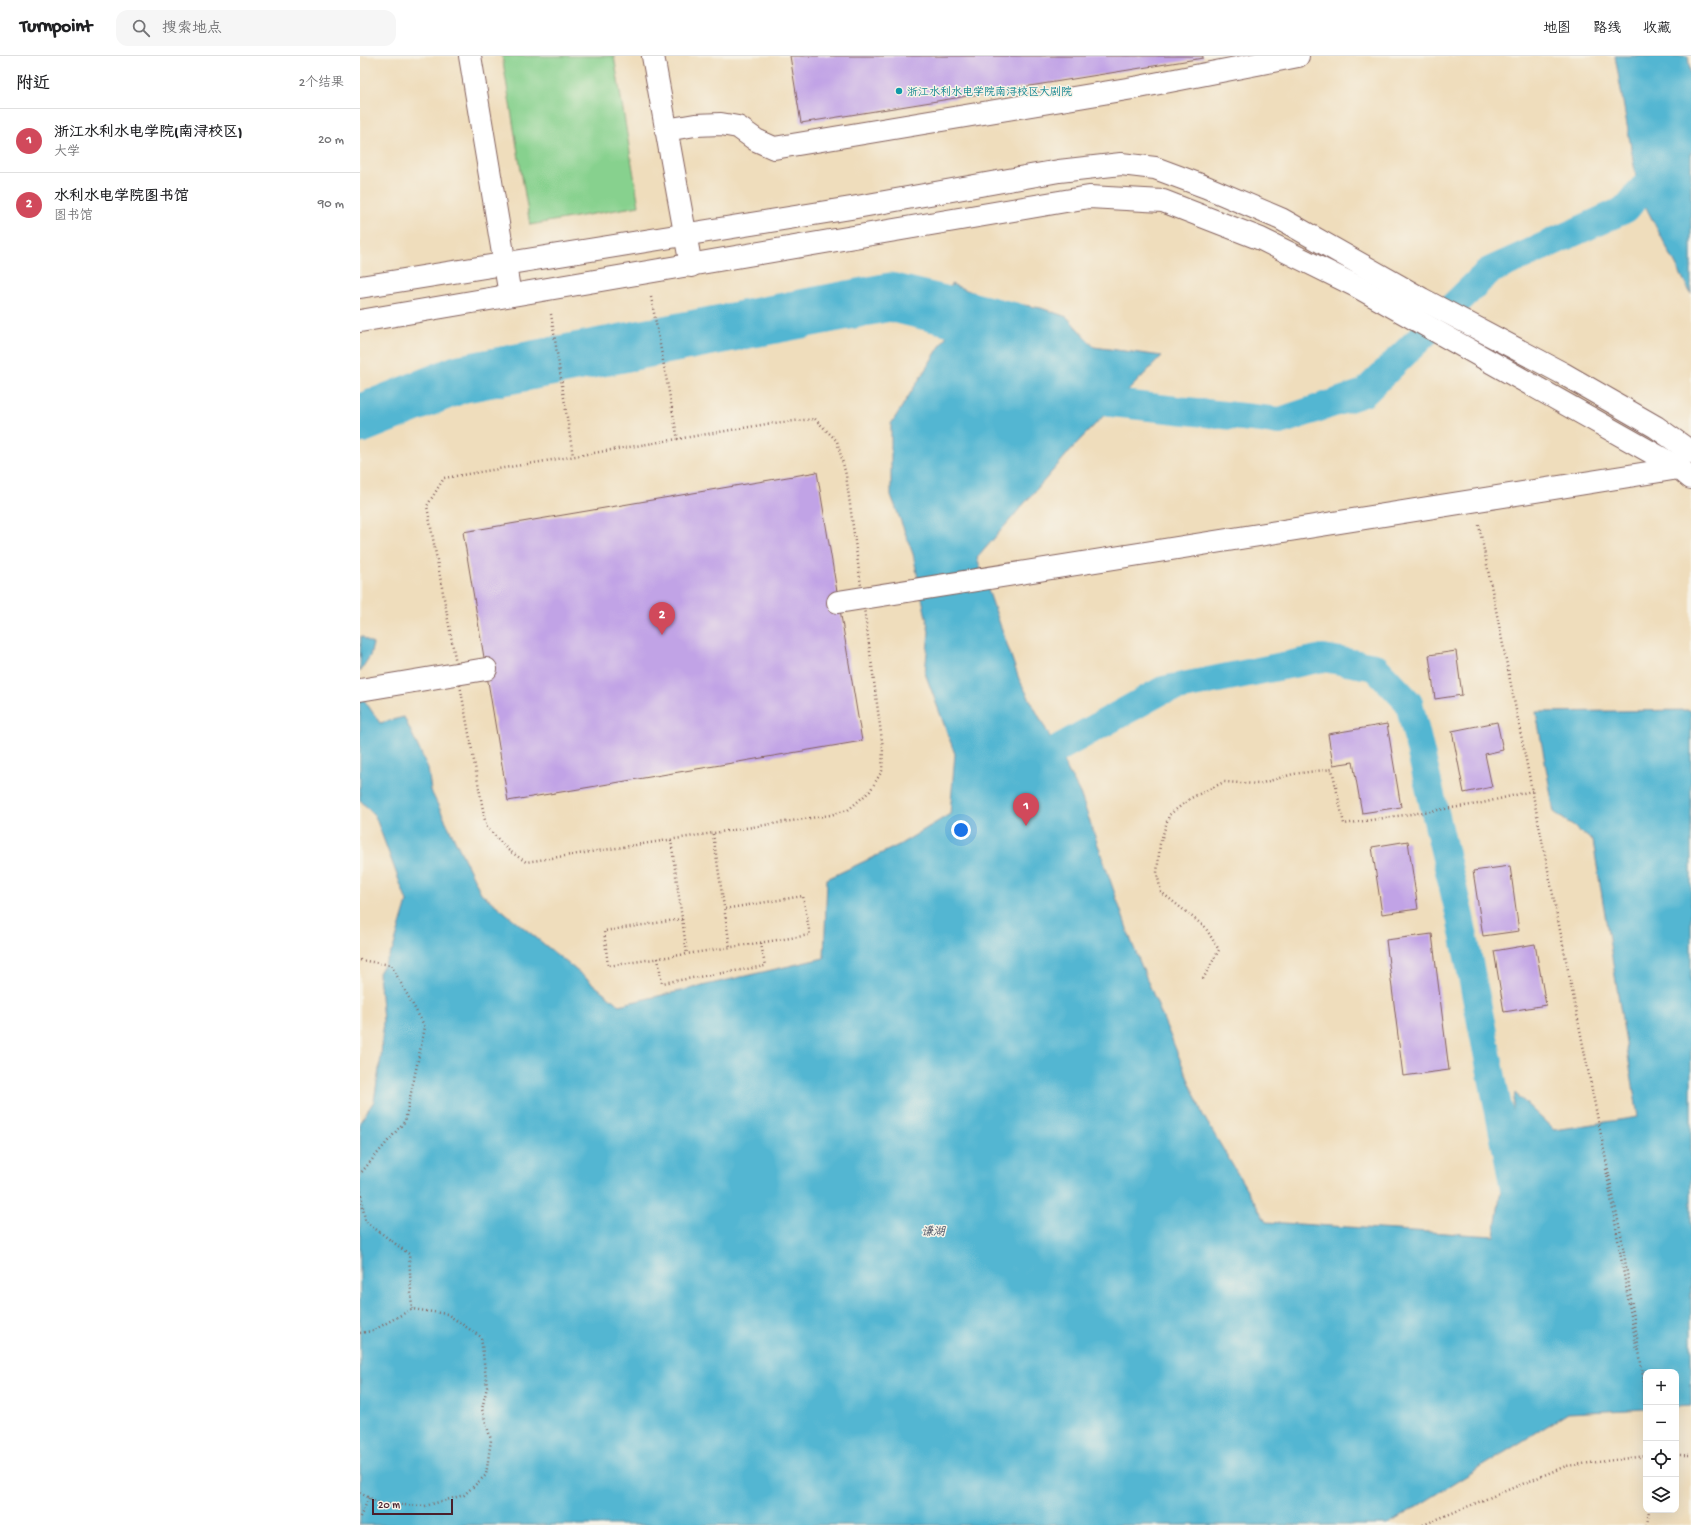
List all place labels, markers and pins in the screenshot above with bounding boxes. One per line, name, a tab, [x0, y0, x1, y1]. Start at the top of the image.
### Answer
place label: 浙江水利水电学院南浔校区大剧院	[907, 85, 1072, 99]
marker: 浙江水利水电学院南浔校区大剧院	[894, 86, 904, 96]
pin: 2	[649, 602, 675, 635]
pin: 1	[1013, 793, 1039, 826]

